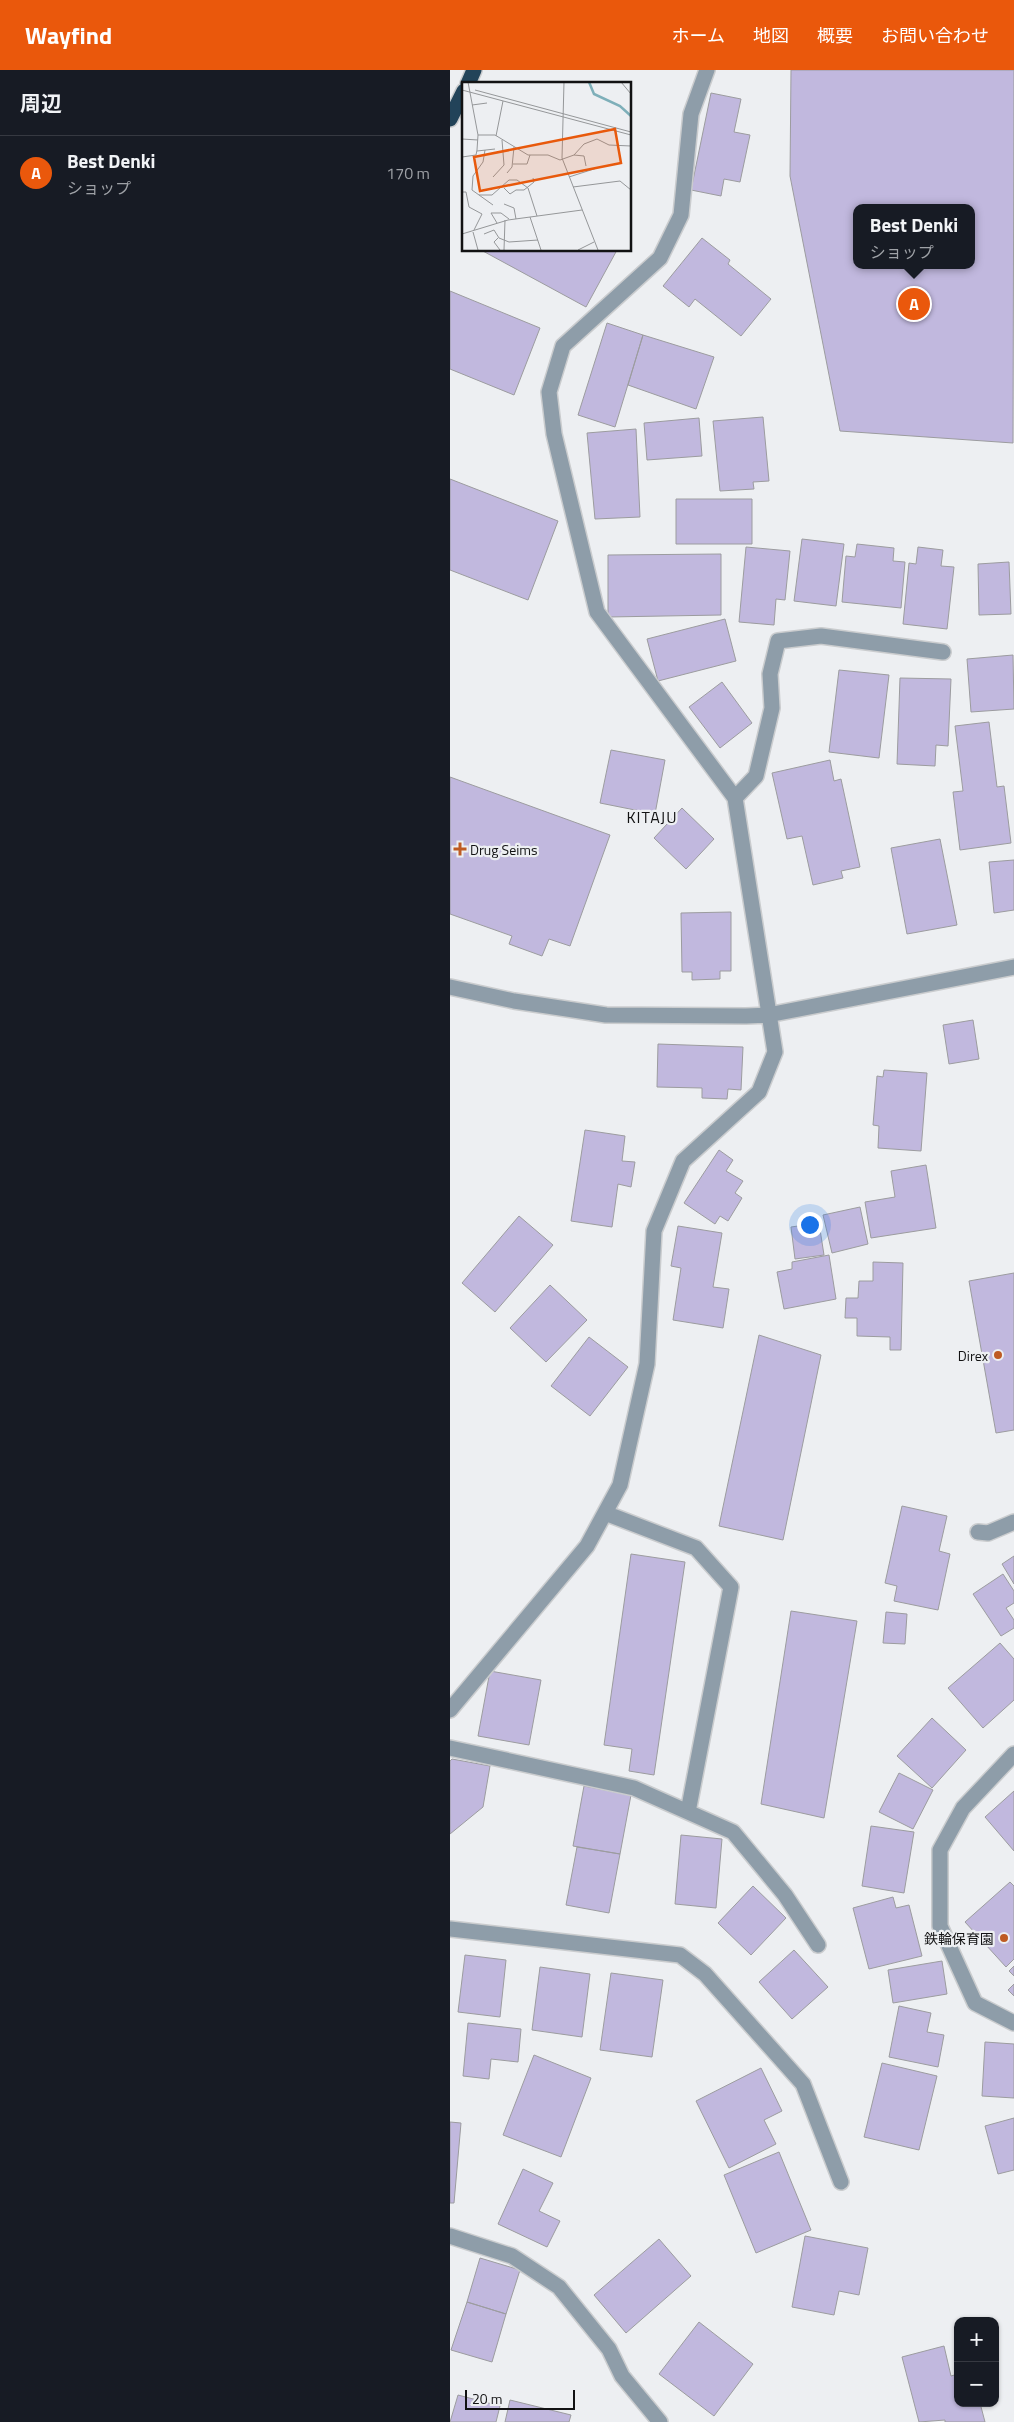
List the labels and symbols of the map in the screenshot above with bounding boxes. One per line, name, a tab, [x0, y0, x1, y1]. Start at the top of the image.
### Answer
inset map	[462, 82, 631, 251]
pin: A	[898, 285, 930, 323]
district label: KITAJU	[626, 805, 678, 829]
place label: Drug Seims	[470, 839, 538, 860]
marker: Drug Seims	[454, 843, 466, 855]
your location	[797, 1212, 823, 1238]
place label: Direx	[958, 1345, 989, 1366]
marker: Direx	[992, 1349, 1004, 1361]
place label: 鉄輪保育園	[924, 1928, 994, 1949]
marker: 鉄輪保育園	[998, 1932, 1010, 1944]
scale bar	[465, 2387, 575, 2410]

